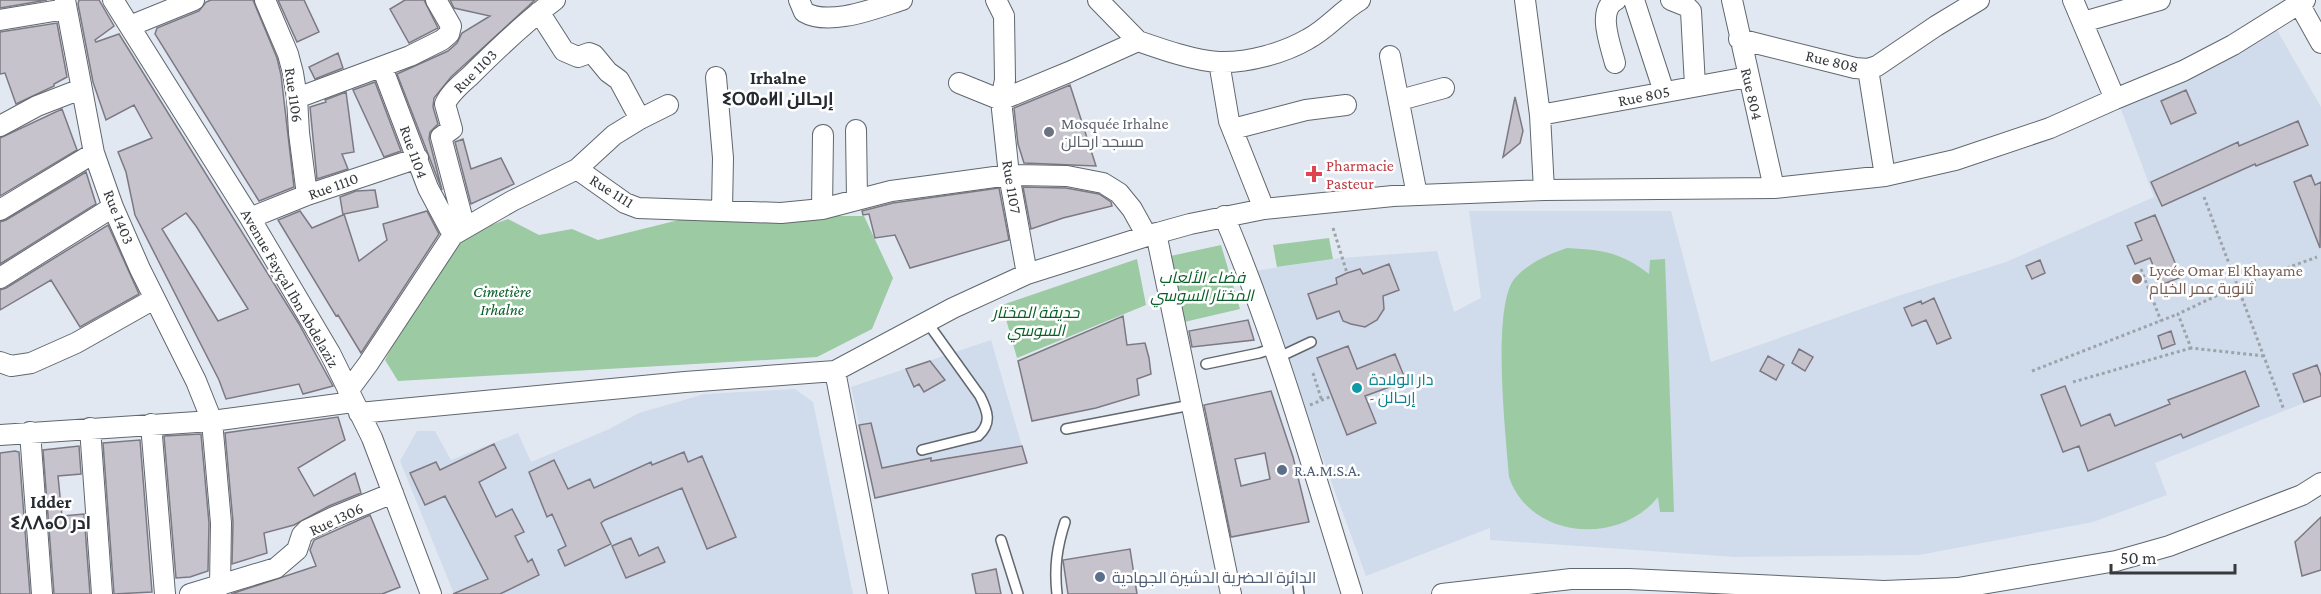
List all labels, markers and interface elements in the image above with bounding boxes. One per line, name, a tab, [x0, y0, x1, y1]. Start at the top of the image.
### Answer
street label: Rue 1103	[450, 46, 500, 96]
street label: Rue 808	[1804, 47, 1860, 75]
street label: Rue 804	[1738, 66, 1766, 122]
street label: Rue 1106	[282, 67, 306, 123]
district label: Irhalne ⵉⵔⵀⴰⵍⵏ إرحالن	[722, 68, 834, 111]
street label: Rue 805	[1617, 83, 1671, 109]
place label: Mosquée Irhalne مسجد ارحالن	[1061, 115, 1168, 152]
street label: Rue 1104	[397, 123, 431, 181]
marker: Mosquée Irhalne مسجد ارحالن	[1042, 125, 1056, 139]
place label: Pharmacie Pasteur	[1326, 157, 1394, 192]
street label: Rue 1107	[999, 159, 1025, 216]
marker: Pharmacie Pasteur	[1307, 167, 1321, 181]
street label: Rue 1110	[306, 169, 360, 203]
street label: Rue 1111	[587, 171, 637, 211]
street label: Rue 1403	[100, 187, 138, 247]
street label: Avenue Fayçal Ibn Abdelaziz	[237, 206, 343, 371]
place label: Lycée Omar El Khayame ثانوية عمر الخيام	[2149, 262, 2303, 300]
park label: فضاء الألعاب المختار السوسي	[1150, 269, 1255, 308]
marker: Lycée Omar El Khayame ثانوية عمر الخيام	[2130, 272, 2144, 286]
park label: Cimetière Irhalne	[473, 283, 531, 318]
park label: حديقة المختار السوسي	[991, 304, 1081, 343]
place label: دار الولادة - إرحالن	[1369, 371, 1434, 408]
marker: دار الولادة - إرحالن	[1350, 381, 1364, 395]
place label: R.A.M.S.A.	[1294, 462, 1360, 479]
marker: R.A.M.S.A.	[1275, 463, 1289, 477]
district label: Idder ⵉⴷⴷⴰⵔ ادر	[11, 492, 91, 533]
street label: Rue 1306	[306, 499, 366, 539]
scale bar	[2111, 537, 2236, 575]
text: 50 m	[2120, 548, 2157, 568]
place label: الدائرة الحضرية الدشيرة الجهادية	[1112, 569, 1316, 588]
marker: الدائرة الحضرية الدشيرة الجهادية	[1093, 570, 1107, 584]

